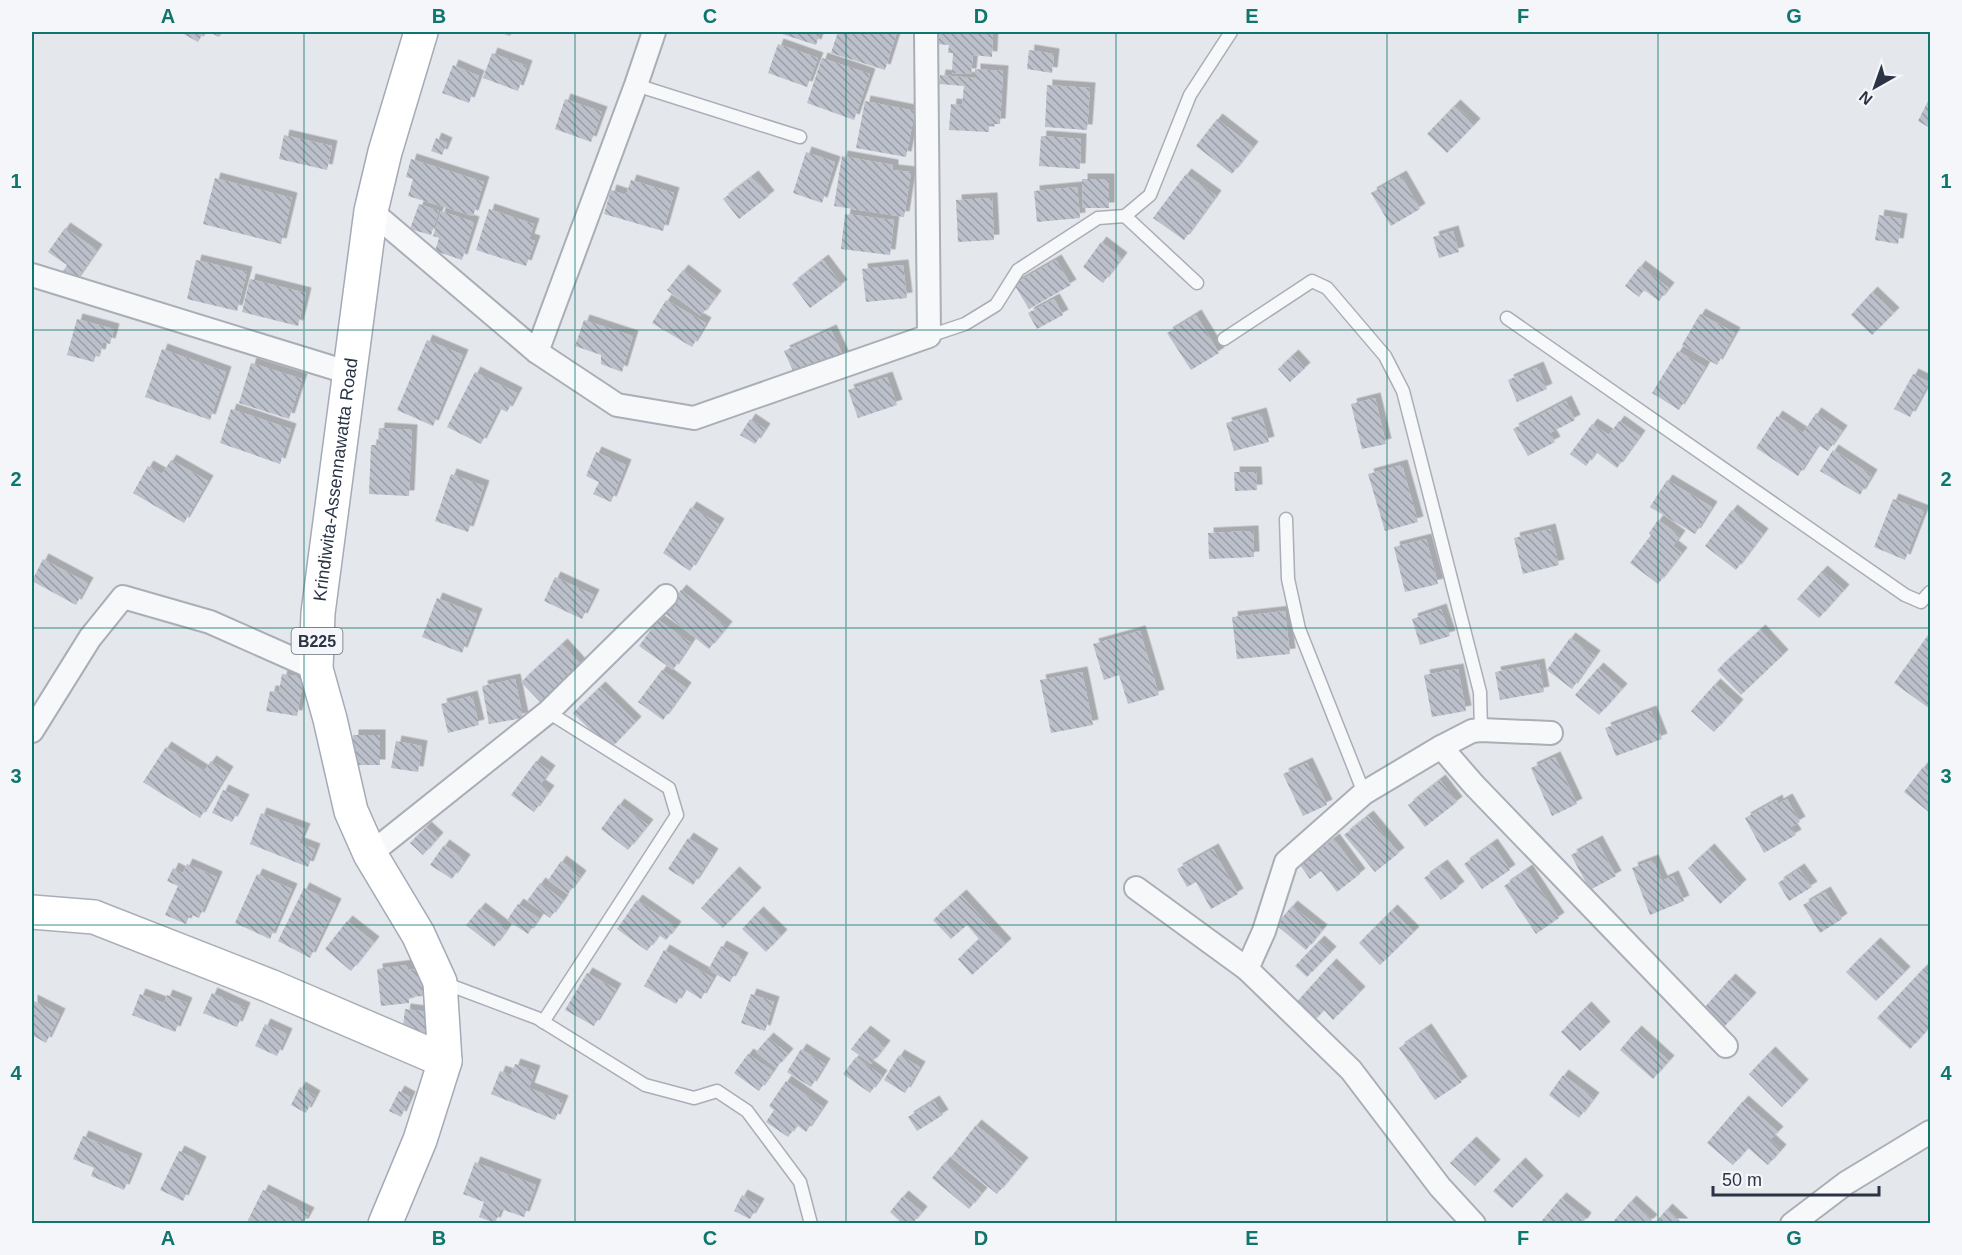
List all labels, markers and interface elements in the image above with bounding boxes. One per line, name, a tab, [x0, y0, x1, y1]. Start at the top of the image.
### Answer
text: A	[161, 5, 175, 27]
text: B	[432, 5, 446, 27]
text: C	[703, 5, 717, 27]
text: D	[974, 5, 988, 27]
text: E	[1245, 5, 1259, 27]
text: F	[1517, 5, 1529, 27]
text: G	[1786, 5, 1802, 27]
north arrow	[1845, 57, 1905, 117]
text: N	[1856, 88, 1876, 108]
text: 1	[10, 170, 22, 192]
text: 1	[1940, 170, 1952, 192]
street label: Krindiwita-Assennawatta Road	[310, 357, 362, 603]
text: 2	[10, 468, 22, 490]
text: 2	[1940, 468, 1952, 490]
road number: B225	[292, 628, 342, 654]
text: 3	[10, 765, 22, 787]
text: 3	[1940, 765, 1952, 787]
text: 4	[10, 1062, 22, 1084]
text: 4	[1940, 1062, 1952, 1084]
scale bar	[1713, 1159, 1880, 1197]
text: 50 m	[1722, 1170, 1762, 1190]
text: A	[161, 1227, 175, 1249]
text: B	[432, 1227, 446, 1249]
text: C	[703, 1227, 717, 1249]
text: D	[974, 1227, 988, 1249]
text: E	[1245, 1227, 1259, 1249]
text: F	[1517, 1227, 1529, 1249]
text: G	[1786, 1227, 1802, 1249]

